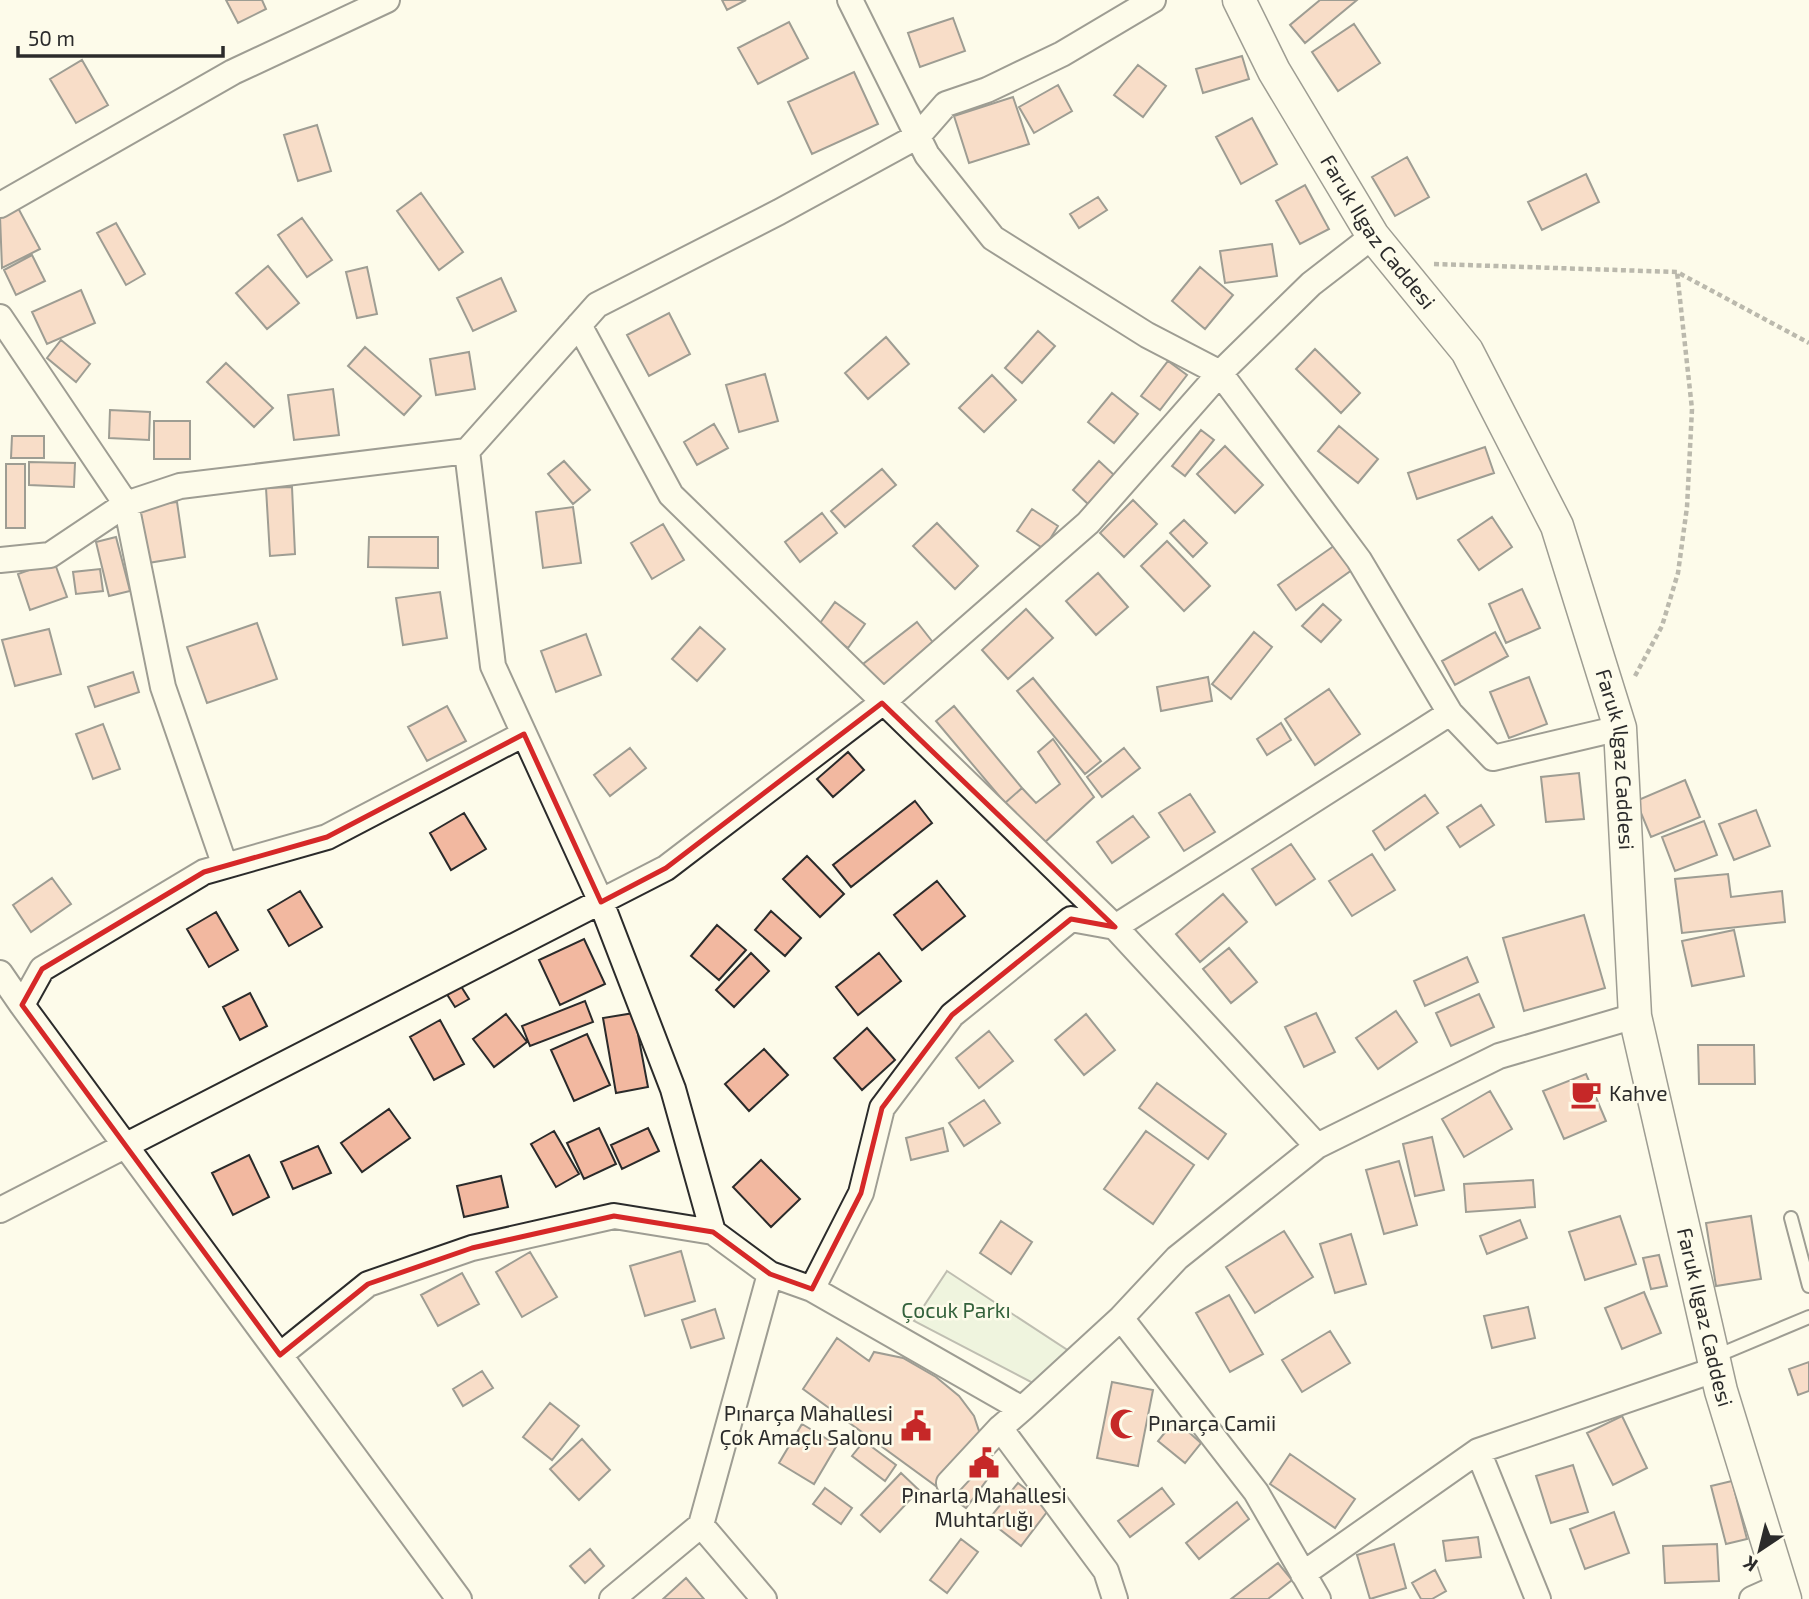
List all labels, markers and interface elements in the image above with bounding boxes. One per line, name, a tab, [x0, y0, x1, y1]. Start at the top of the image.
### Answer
scale bar	[18, 14, 222, 58]
text: 50 m	[28, 25, 75, 50]
street label: Faruk Ilgaz Caddesi	[1316, 150, 1441, 313]
street label: Faruk Ilgaz Caddesi	[1591, 666, 1640, 850]
cafe icon: Kahve	[1569, 1077, 1603, 1111]
place label: Kahve	[1609, 1080, 1667, 1105]
street label: Faruk Ilgaz Caddesi	[1673, 1225, 1739, 1409]
park label: Çocuk Parkı	[901, 1297, 1011, 1324]
place label: Pınarça Mahallesi Çok Amaçlı Salonu	[719, 1400, 893, 1451]
mosque icon: Pınarça Camii	[1108, 1407, 1142, 1441]
public building icon: Pınarça Mahallesi Çok Amaçlı Salonu	[899, 1409, 933, 1443]
place label: Pınarça Camii	[1148, 1410, 1276, 1437]
public building icon: Pınarla Mahallesi Muhtarlığı	[967, 1446, 1001, 1480]
place label: Pınarla Mahallesi Muhtarlığı	[901, 1482, 1067, 1531]
north arrow	[1725, 1515, 1795, 1585]
text: K	[1738, 1551, 1761, 1577]

